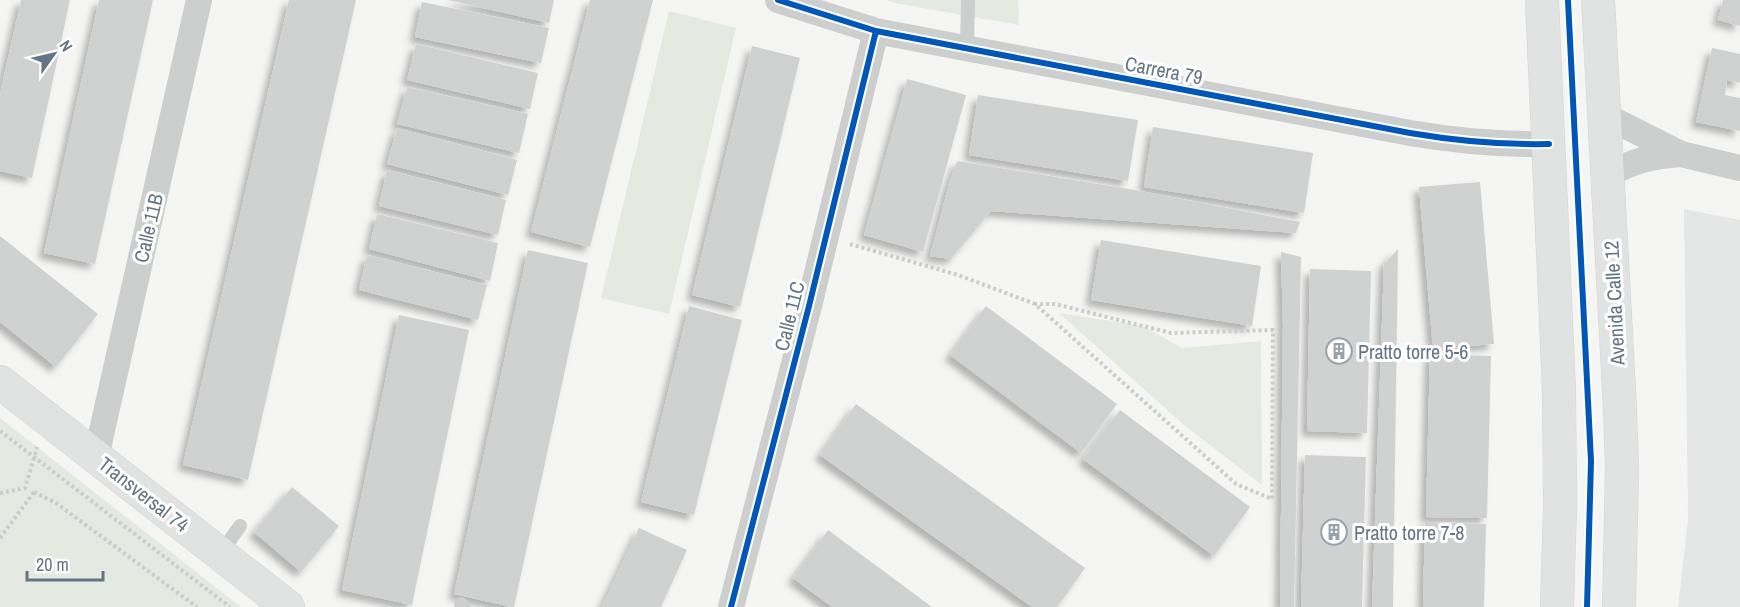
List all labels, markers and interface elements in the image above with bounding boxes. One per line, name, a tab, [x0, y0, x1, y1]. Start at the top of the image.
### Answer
north arrow	[24, 24, 84, 84]
text: N	[55, 36, 78, 56]
street label: Carrera 79	[1123, 49, 1205, 91]
street label: Calle 11B	[127, 191, 169, 265]
street label: Avenida Calle 12	[1597, 240, 1631, 367]
street label: Calle 11C	[767, 278, 811, 354]
building icon: Pratto torre 5-6	[1324, 336, 1354, 366]
place label: Pratto torre 5-6	[1358, 338, 1468, 365]
street label: Transversal 74	[93, 450, 195, 538]
building icon: Pratto torre 7-8	[1319, 517, 1349, 547]
place label: Pratto torre 7-8	[1354, 519, 1464, 546]
scale bar	[27, 544, 104, 582]
text: 20 m	[36, 552, 69, 577]

